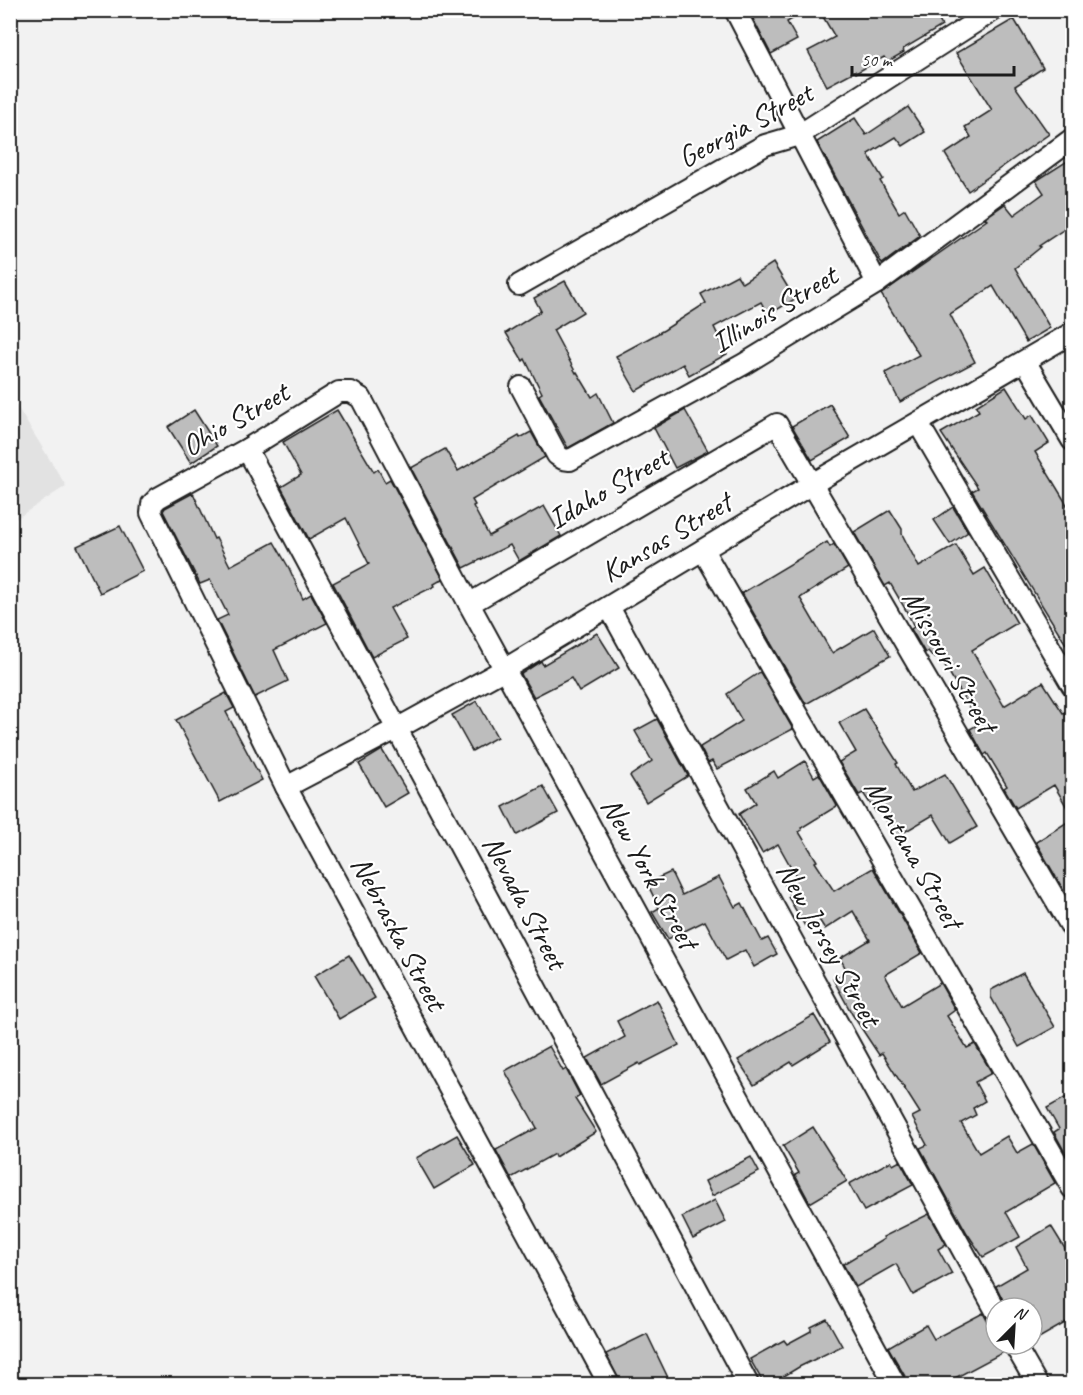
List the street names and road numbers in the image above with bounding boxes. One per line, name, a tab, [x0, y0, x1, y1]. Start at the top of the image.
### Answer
street label: Georgia Street	[671, 72, 822, 176]
street label: Illinois Street	[704, 255, 847, 361]
street label: Ohio Street	[175, 372, 298, 465]
street label: Idaho Street	[541, 437, 678, 538]
street label: Kansas Street	[594, 481, 742, 591]
street label: Missouri Street	[894, 583, 1008, 743]
street label: Montana Street	[856, 773, 974, 939]
street label: New York Street	[593, 790, 709, 959]
street label: Nevada Street	[474, 829, 578, 978]
street label: Nebraska Street	[342, 849, 457, 1019]
street label: New Jersey Street	[768, 855, 891, 1036]

